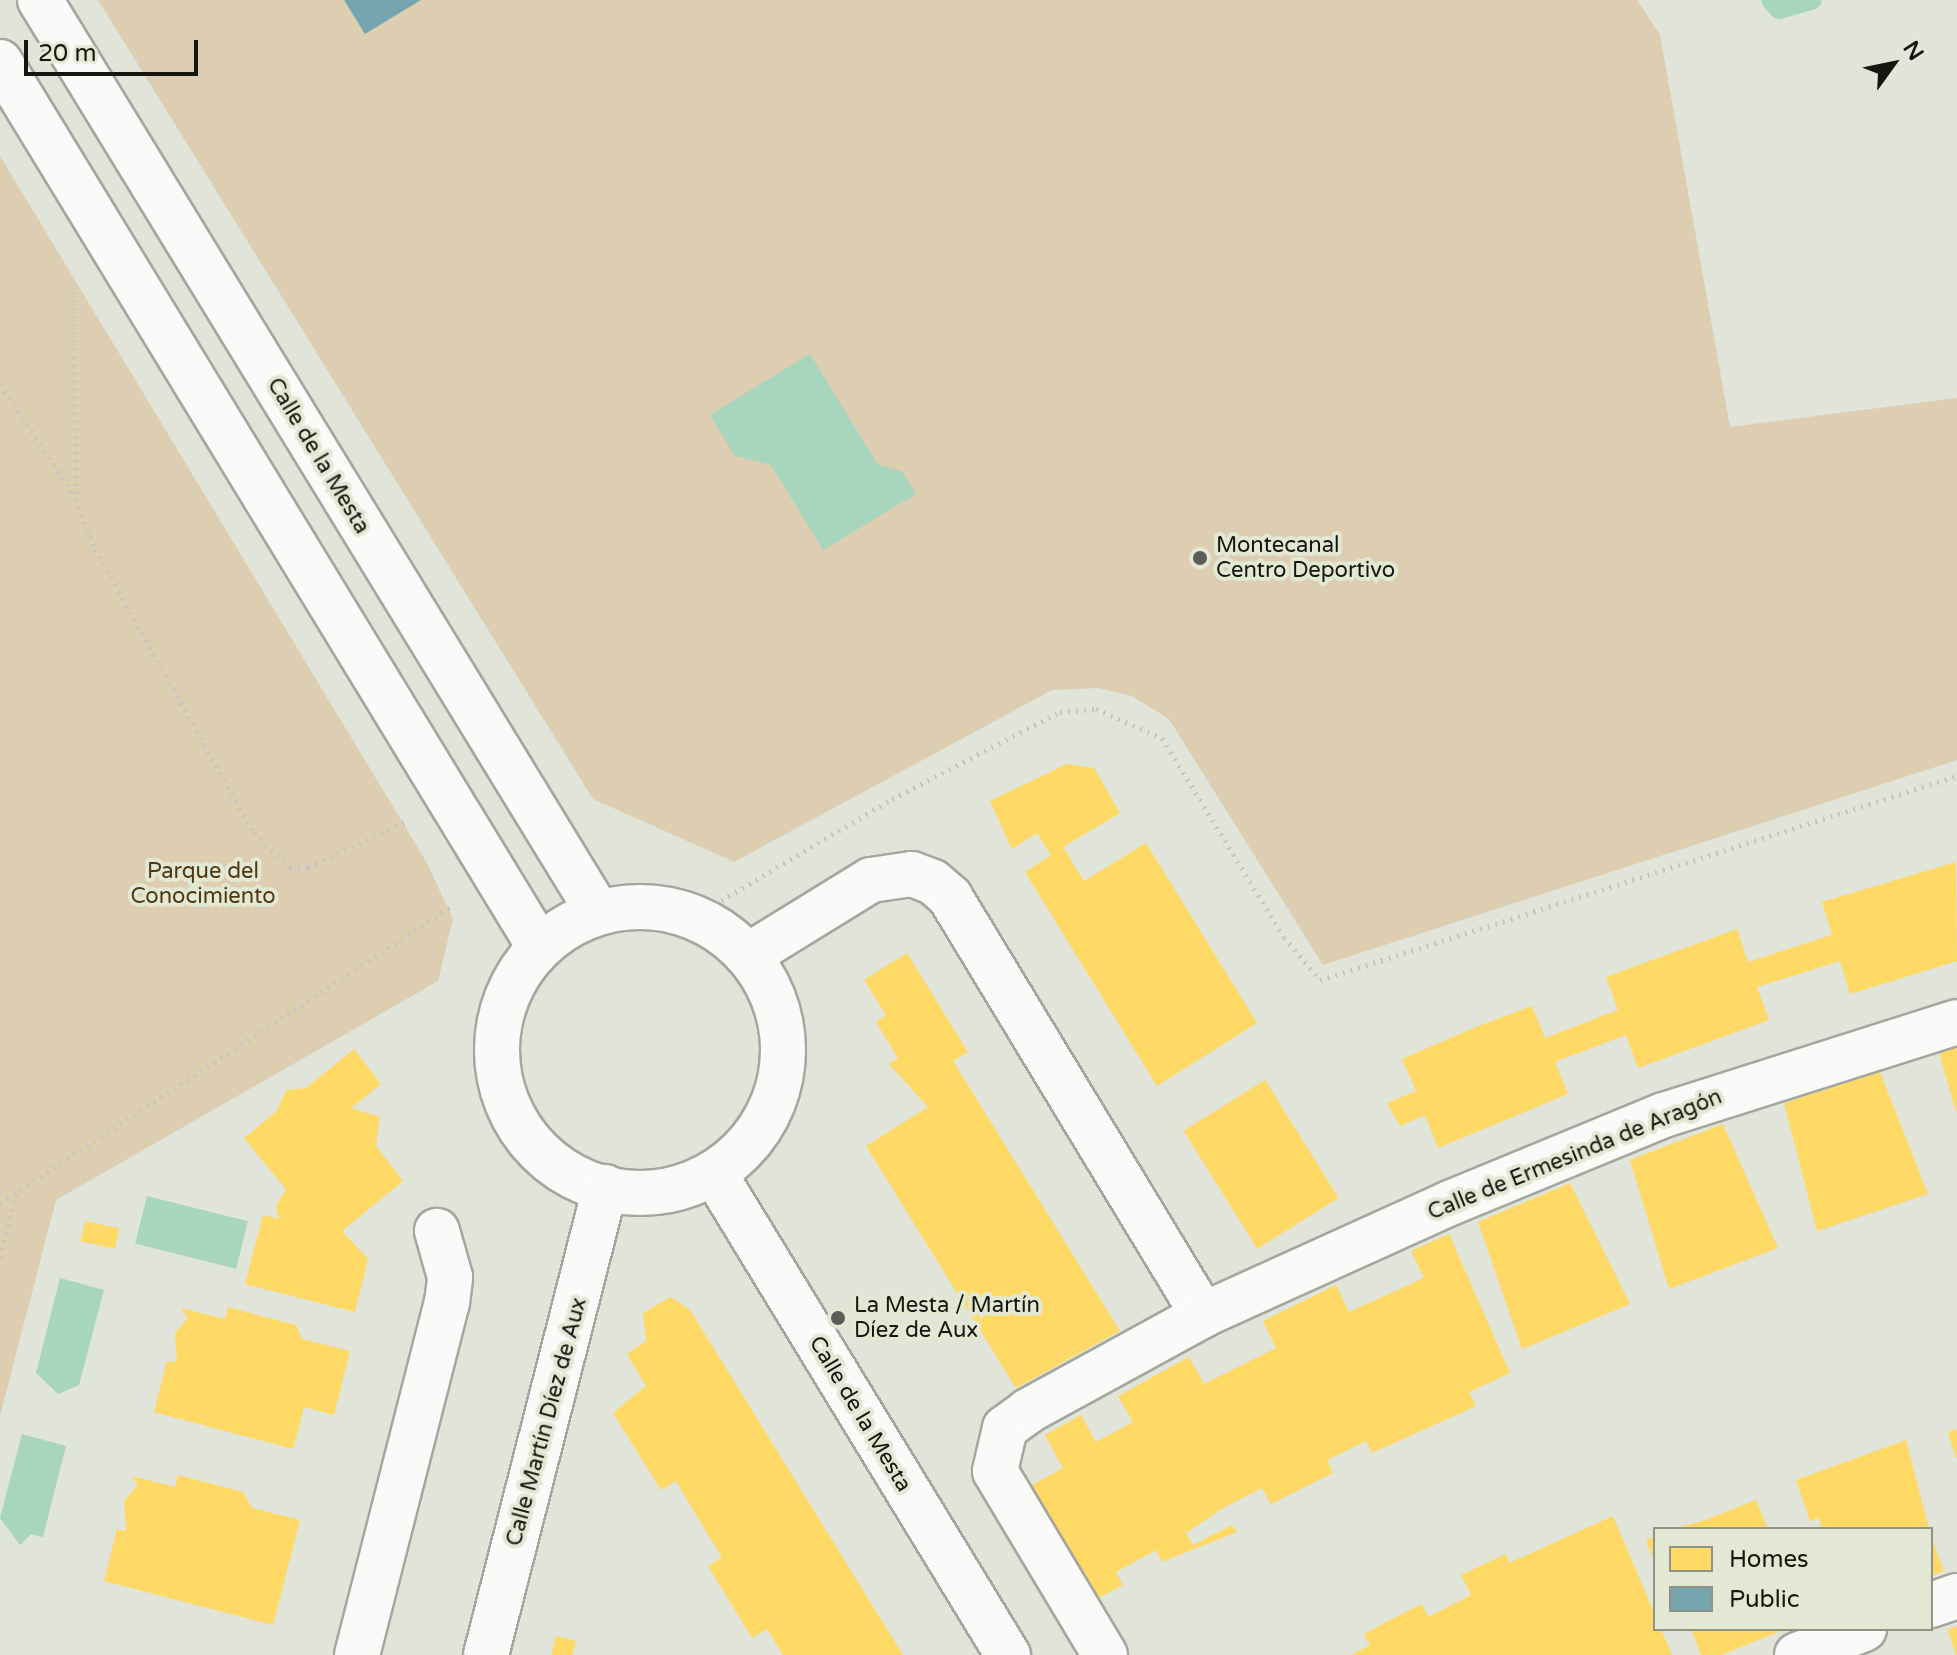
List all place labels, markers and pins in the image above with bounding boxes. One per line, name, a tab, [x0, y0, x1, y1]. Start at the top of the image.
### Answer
place label: Montecanal Centro Deportivo	[1216, 532, 1395, 584]
marker: Montecanal Centro Deportivo	[1191, 549, 1209, 567]
place label: La Mesta / Martín Díez de Aux	[854, 1292, 1040, 1344]
marker: La Mesta / Martín Díez de Aux	[829, 1309, 847, 1327]

